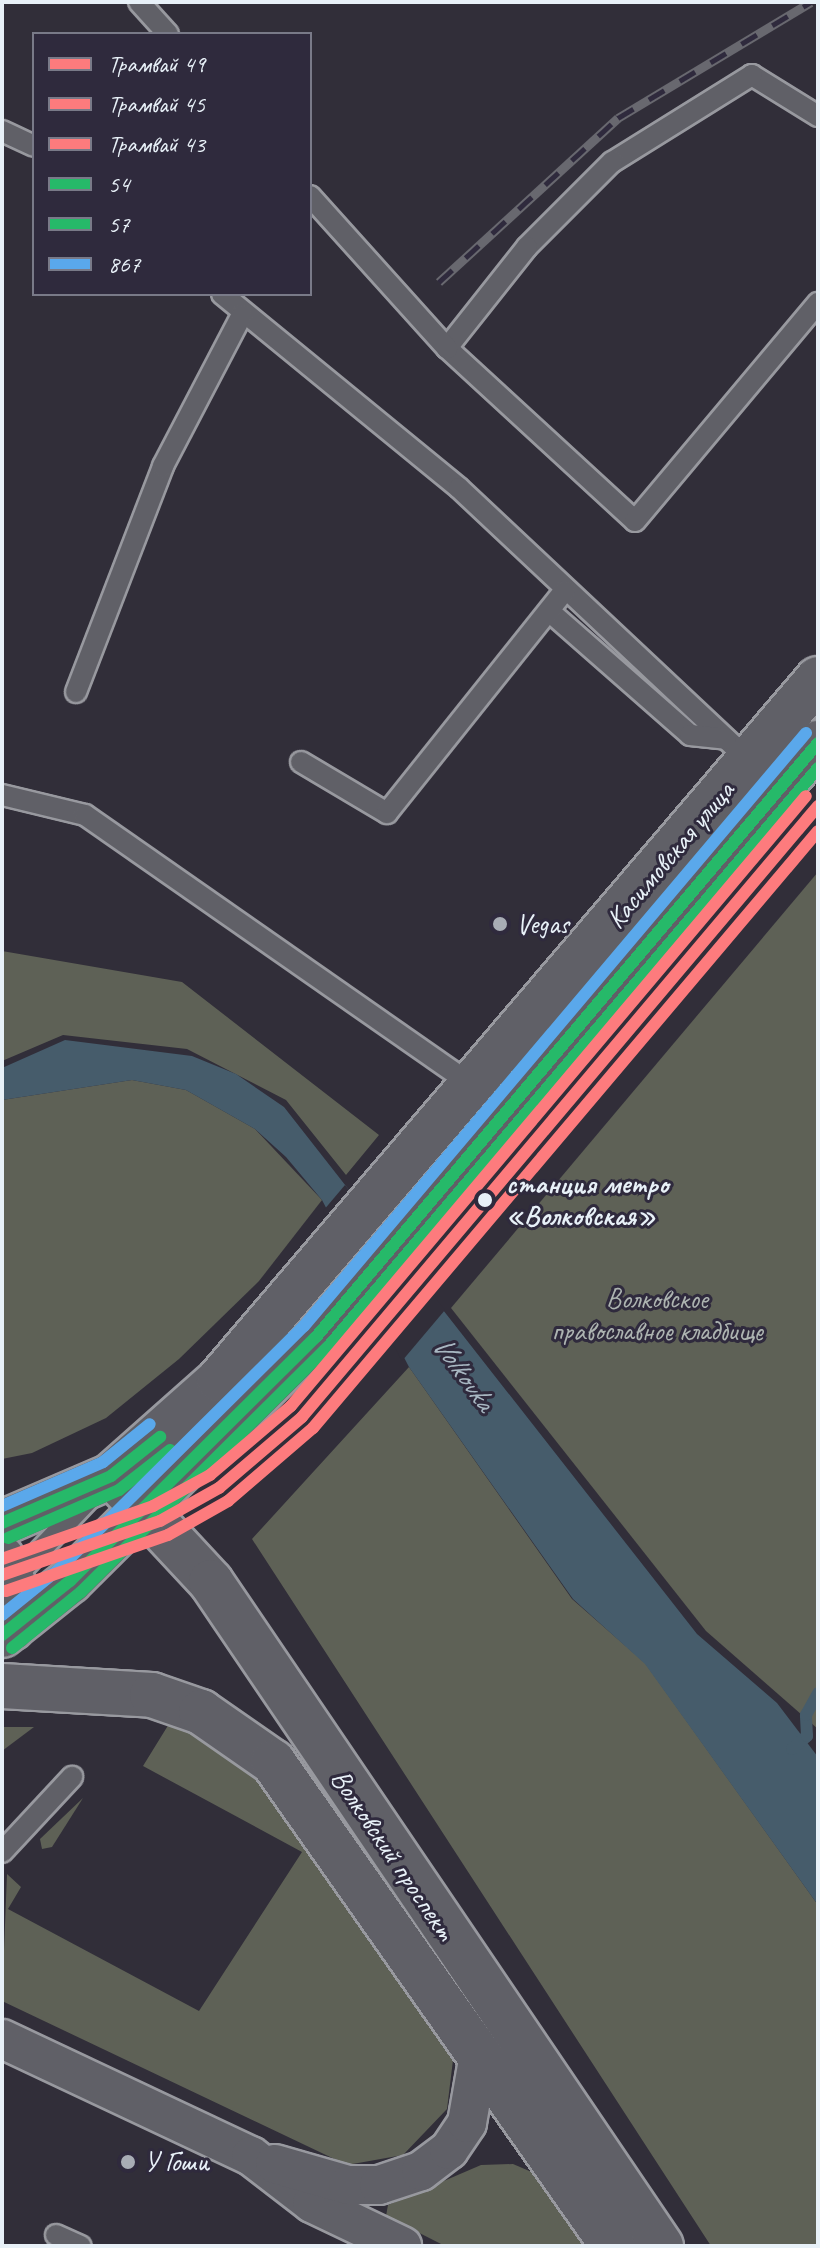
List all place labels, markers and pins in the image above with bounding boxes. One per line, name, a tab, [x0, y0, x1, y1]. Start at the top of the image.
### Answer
place label: Vegas	[516, 907, 569, 941]
marker: Vegas	[491, 915, 509, 933]
place label: станция метро «Волковская»	[506, 1167, 668, 1233]
marker: станция метро «Волковская»	[471, 1186, 499, 1214]
place label: У Гоши	[144, 2145, 209, 2179]
marker: У Гоши	[119, 2153, 137, 2171]

